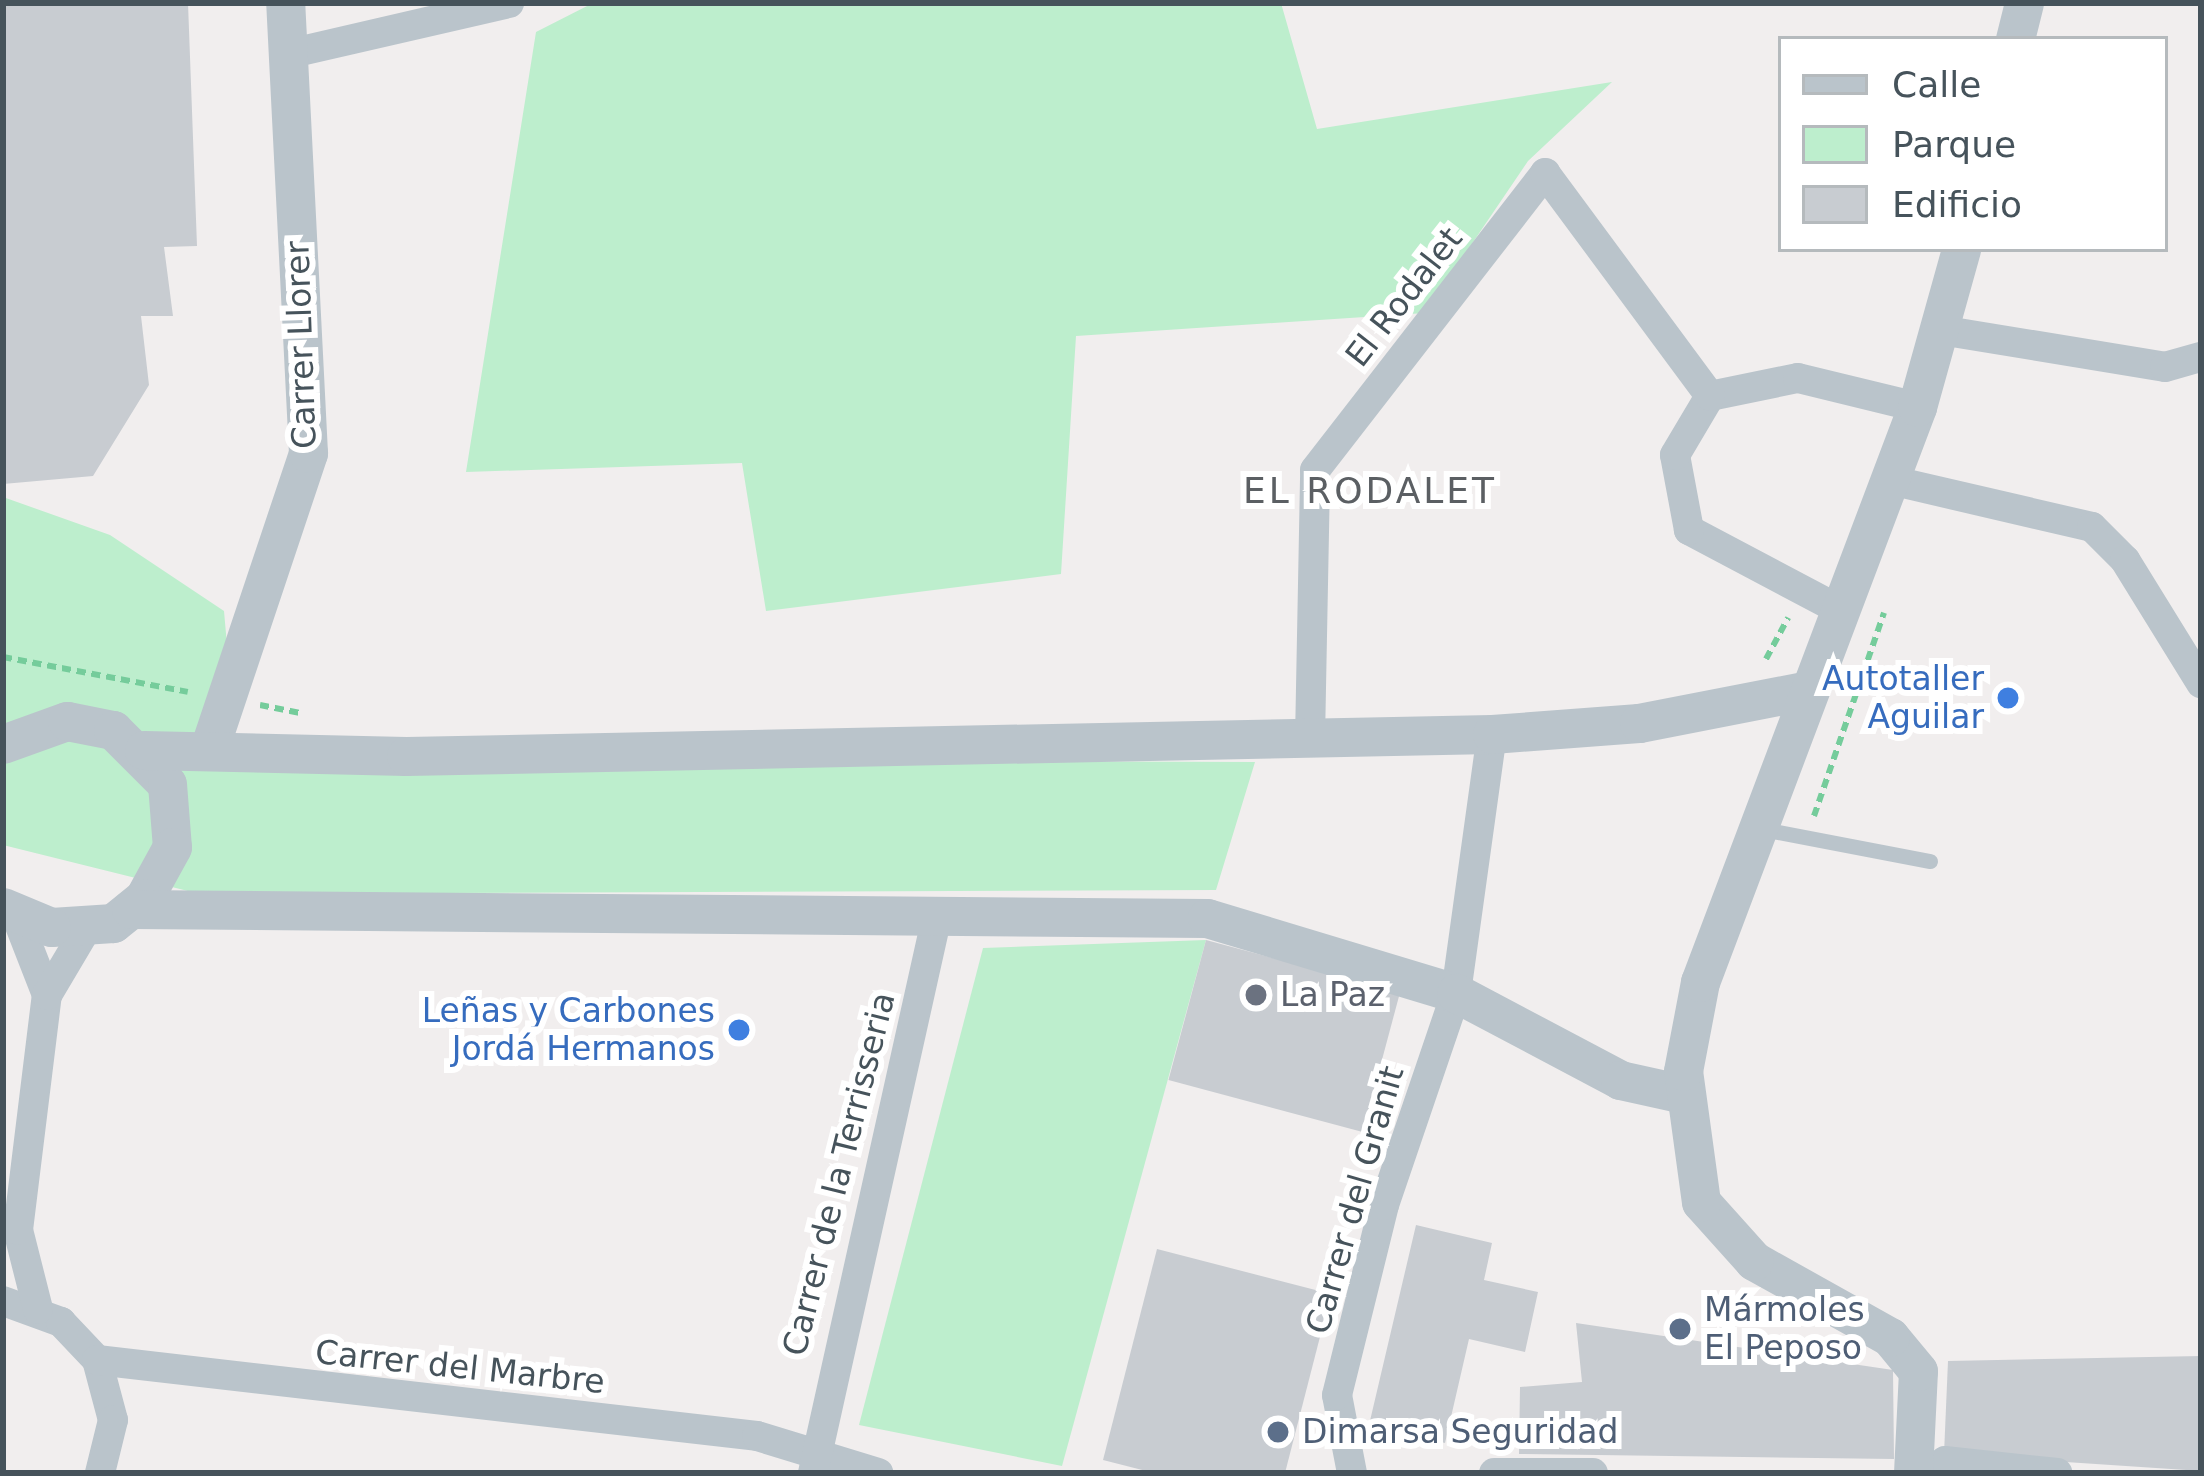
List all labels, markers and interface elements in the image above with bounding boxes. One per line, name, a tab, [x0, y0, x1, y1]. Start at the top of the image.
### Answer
legend	[1778, 36, 2168, 252]
text: Calle	[1892, 64, 1981, 105]
text: Parque	[1892, 124, 2016, 165]
text: Edificio	[1892, 184, 2022, 225]
street label: El Rodalet	[1337, 220, 1471, 374]
street label: Carrer Llorer	[278, 240, 324, 450]
district label: EL RODALET	[1243, 469, 1497, 513]
place label: Autotaller Aguilar	[1822, 659, 1984, 737]
marker: Autotaller Aguilar	[1995, 685, 2021, 711]
place label: La Paz	[1280, 975, 1385, 1015]
marker: La Paz	[1243, 982, 1269, 1008]
street label: Carrer de la Terrisseria	[775, 988, 903, 1360]
place label: Leñas y Carbones Jordá Hermanos	[422, 991, 715, 1069]
marker: Leñas y Carbones Jordá Hermanos	[726, 1017, 752, 1043]
street label: Carrer del Granit	[1298, 1062, 1412, 1338]
place label: Mármoles El Peposo	[1704, 1290, 1865, 1368]
marker: Mármoles El Peposo	[1667, 1316, 1693, 1342]
street label: Carrer del Marbre	[313, 1332, 607, 1402]
place label: Dimarsa Seguridad	[1302, 1412, 1618, 1452]
marker: Dimarsa Seguridad	[1265, 1419, 1291, 1445]

